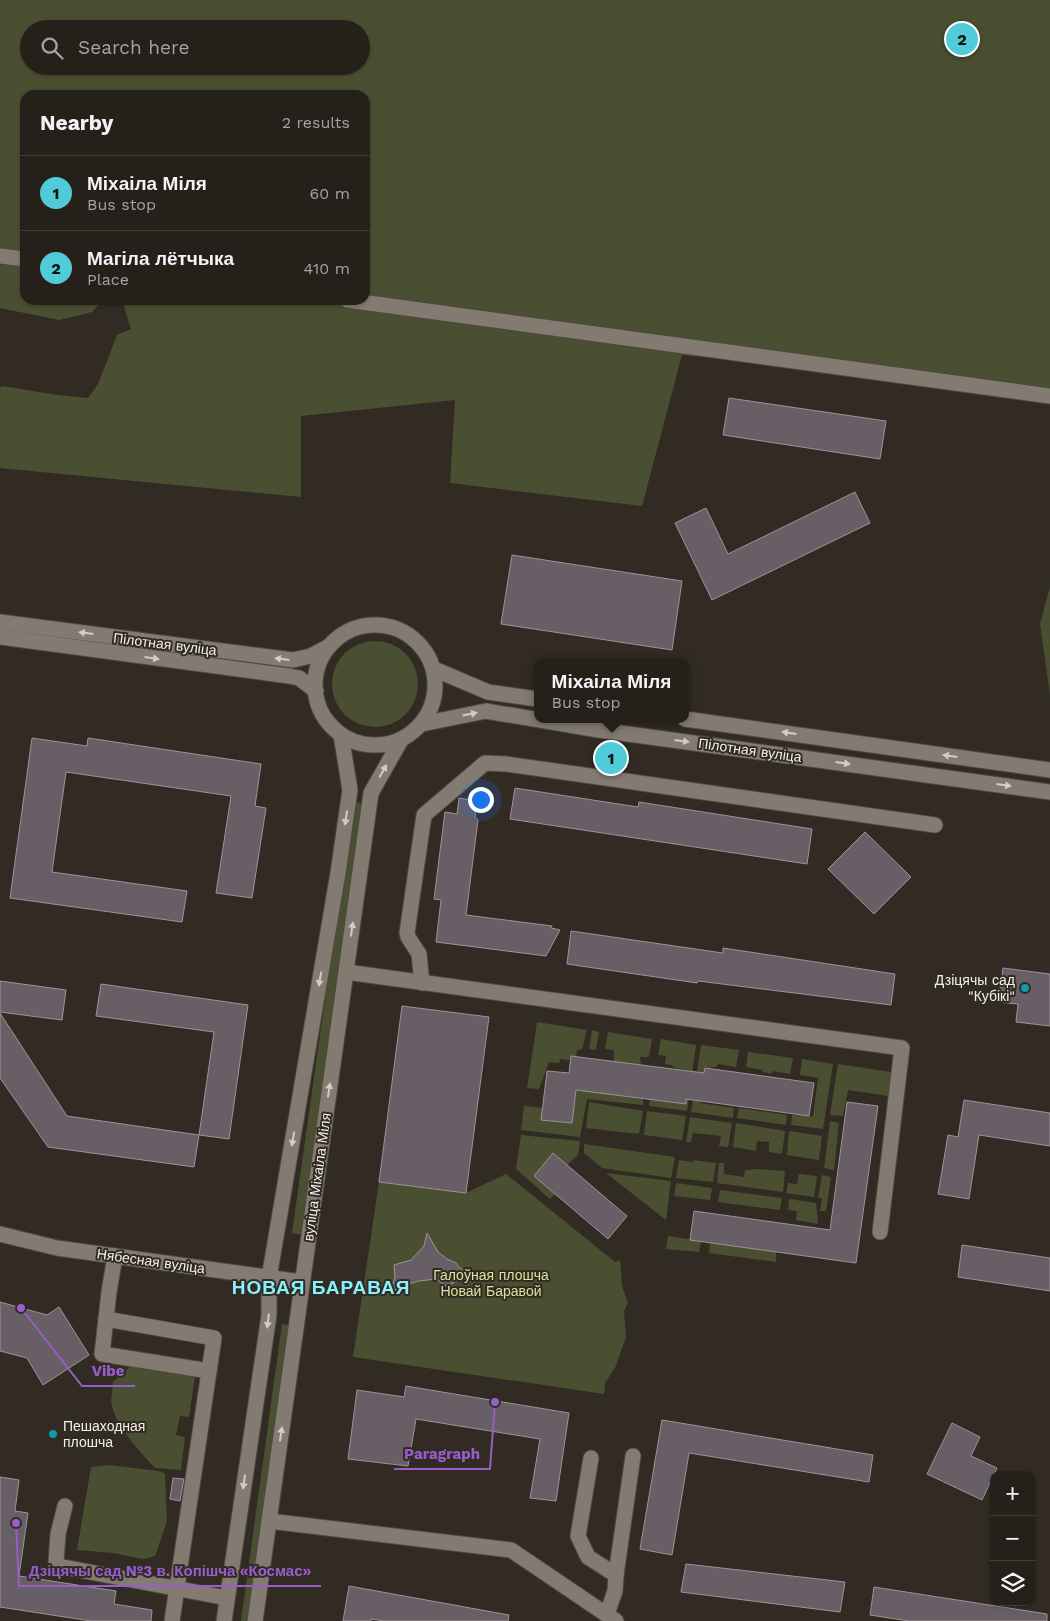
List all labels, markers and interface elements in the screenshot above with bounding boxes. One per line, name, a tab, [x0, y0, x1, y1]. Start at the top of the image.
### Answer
search box	[20, 20, 370, 75]
pin: 2	[946, 20, 978, 58]
icon: search	[38, 34, 66, 62]
text: Search here	[78, 36, 189, 59]
text: Nearby	[40, 110, 113, 135]
text: 2 results	[282, 113, 350, 132]
text: Міхаіла Міля	[87, 172, 207, 195]
text: 1	[53, 184, 59, 203]
text: 60 m	[310, 184, 350, 203]
text: Bus stop	[87, 195, 156, 214]
text: Магіла лётчыка	[87, 247, 234, 270]
text: 2	[51, 259, 61, 278]
text: 410 m	[304, 259, 350, 278]
text: Place	[87, 270, 129, 289]
one-way arrow	[78, 629, 94, 637]
street label: Пілотная вуліца	[112, 630, 218, 658]
one-way arrow	[145, 654, 161, 662]
one-way arrow	[274, 655, 290, 663]
popup	[534, 658, 689, 723]
text: Міхаіла Міля	[552, 670, 671, 693]
text: Bus stop	[552, 693, 621, 712]
one-way arrow	[462, 710, 478, 718]
one-way arrow	[781, 729, 797, 737]
street label: Пілотная вуліца	[697, 735, 803, 765]
one-way arrow	[674, 737, 690, 745]
pin: 1	[595, 739, 627, 777]
one-way arrow	[941, 752, 957, 760]
one-way arrow	[835, 759, 851, 767]
one-way arrow	[379, 765, 388, 778]
one-way arrow	[996, 782, 1012, 790]
your location	[468, 787, 494, 813]
one-way arrow	[341, 811, 349, 827]
one-way arrow	[348, 921, 356, 937]
one-way arrow	[316, 971, 324, 987]
place label: Дзіцячы сад "Кубікі"	[935, 972, 1015, 1004]
marker: Дзіцячы сад "Кубікі"	[1019, 982, 1031, 994]
one-way arrow	[326, 1082, 334, 1098]
street label: вуліца Міхаіла Міля	[300, 1112, 334, 1242]
one-way arrow	[288, 1131, 296, 1147]
street label: Нябесная вуліца	[96, 1245, 206, 1277]
park label: Галоўная плошча Новай Баравой	[433, 1267, 549, 1299]
district label: НОВАЯ БАРАВАЯ	[232, 1276, 410, 1299]
one-way arrow	[263, 1314, 271, 1330]
callout: Vibe	[82, 1356, 135, 1386]
text: Vibe	[92, 1362, 125, 1380]
place label: Пешаходная плошча	[63, 1418, 145, 1450]
one-way arrow	[278, 1426, 286, 1442]
marker: Пешаходная плошча	[47, 1428, 59, 1440]
callout: Paragraph	[394, 1439, 490, 1469]
text: Paragraph	[404, 1445, 480, 1463]
map controls	[990, 1471, 1035, 1606]
button: +	[990, 1471, 1035, 1516]
one-way arrow	[240, 1474, 248, 1490]
button: −	[990, 1516, 1035, 1561]
callout: Дзіцячы сад №3 в. Копішча «Космас»	[19, 1556, 321, 1586]
button: layers	[990, 1561, 1035, 1606]
text: Дзіцячы сад №3 в. Копішча «Космас»	[29, 1562, 312, 1580]

